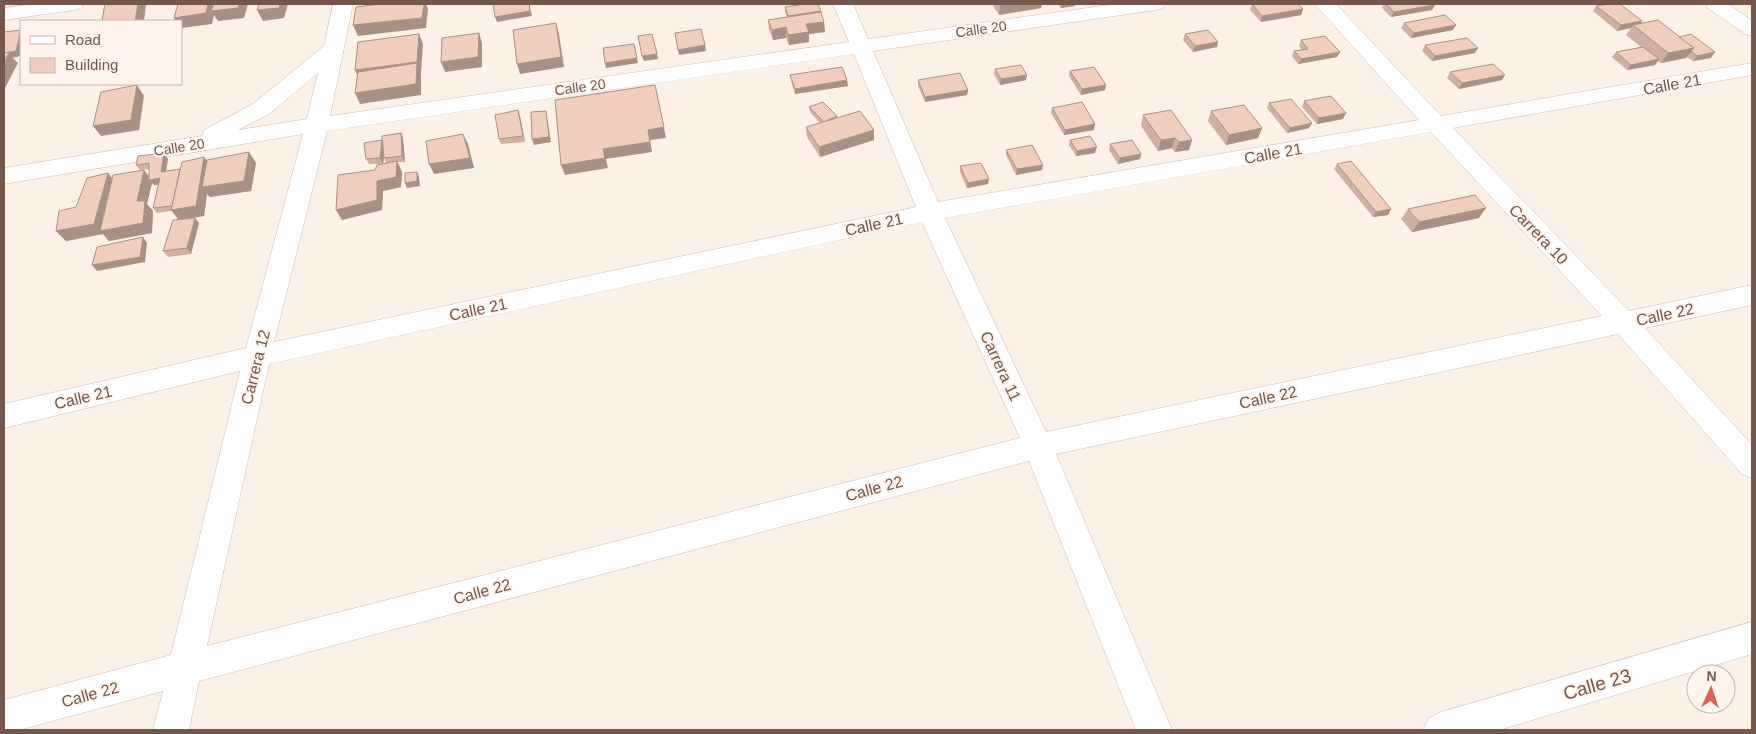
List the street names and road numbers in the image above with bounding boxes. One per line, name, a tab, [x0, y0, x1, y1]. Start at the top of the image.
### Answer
street label: Calle 20	[954, 17, 1008, 40]
street label: Calle 21	[1642, 71, 1703, 98]
street label: Calle 20	[553, 75, 607, 98]
street label: Calle 20	[152, 135, 206, 159]
street label: Calle 21	[1243, 140, 1304, 167]
street label: Carrera 10	[1506, 201, 1571, 268]
street label: Calle 21	[844, 210, 905, 239]
street label: Calle 21	[448, 295, 509, 324]
street label: Calle 22	[1635, 300, 1696, 329]
street label: Carrera 12	[238, 328, 273, 406]
street label: Carrera 11	[977, 328, 1024, 404]
street label: Calle 21	[53, 383, 114, 412]
street label: Calle 22	[1238, 383, 1299, 412]
street label: Calle 22	[844, 473, 905, 504]
street label: Calle 22	[452, 576, 513, 607]
street label: Calle 23	[1561, 665, 1634, 704]
street label: Calle 22	[60, 679, 121, 710]

